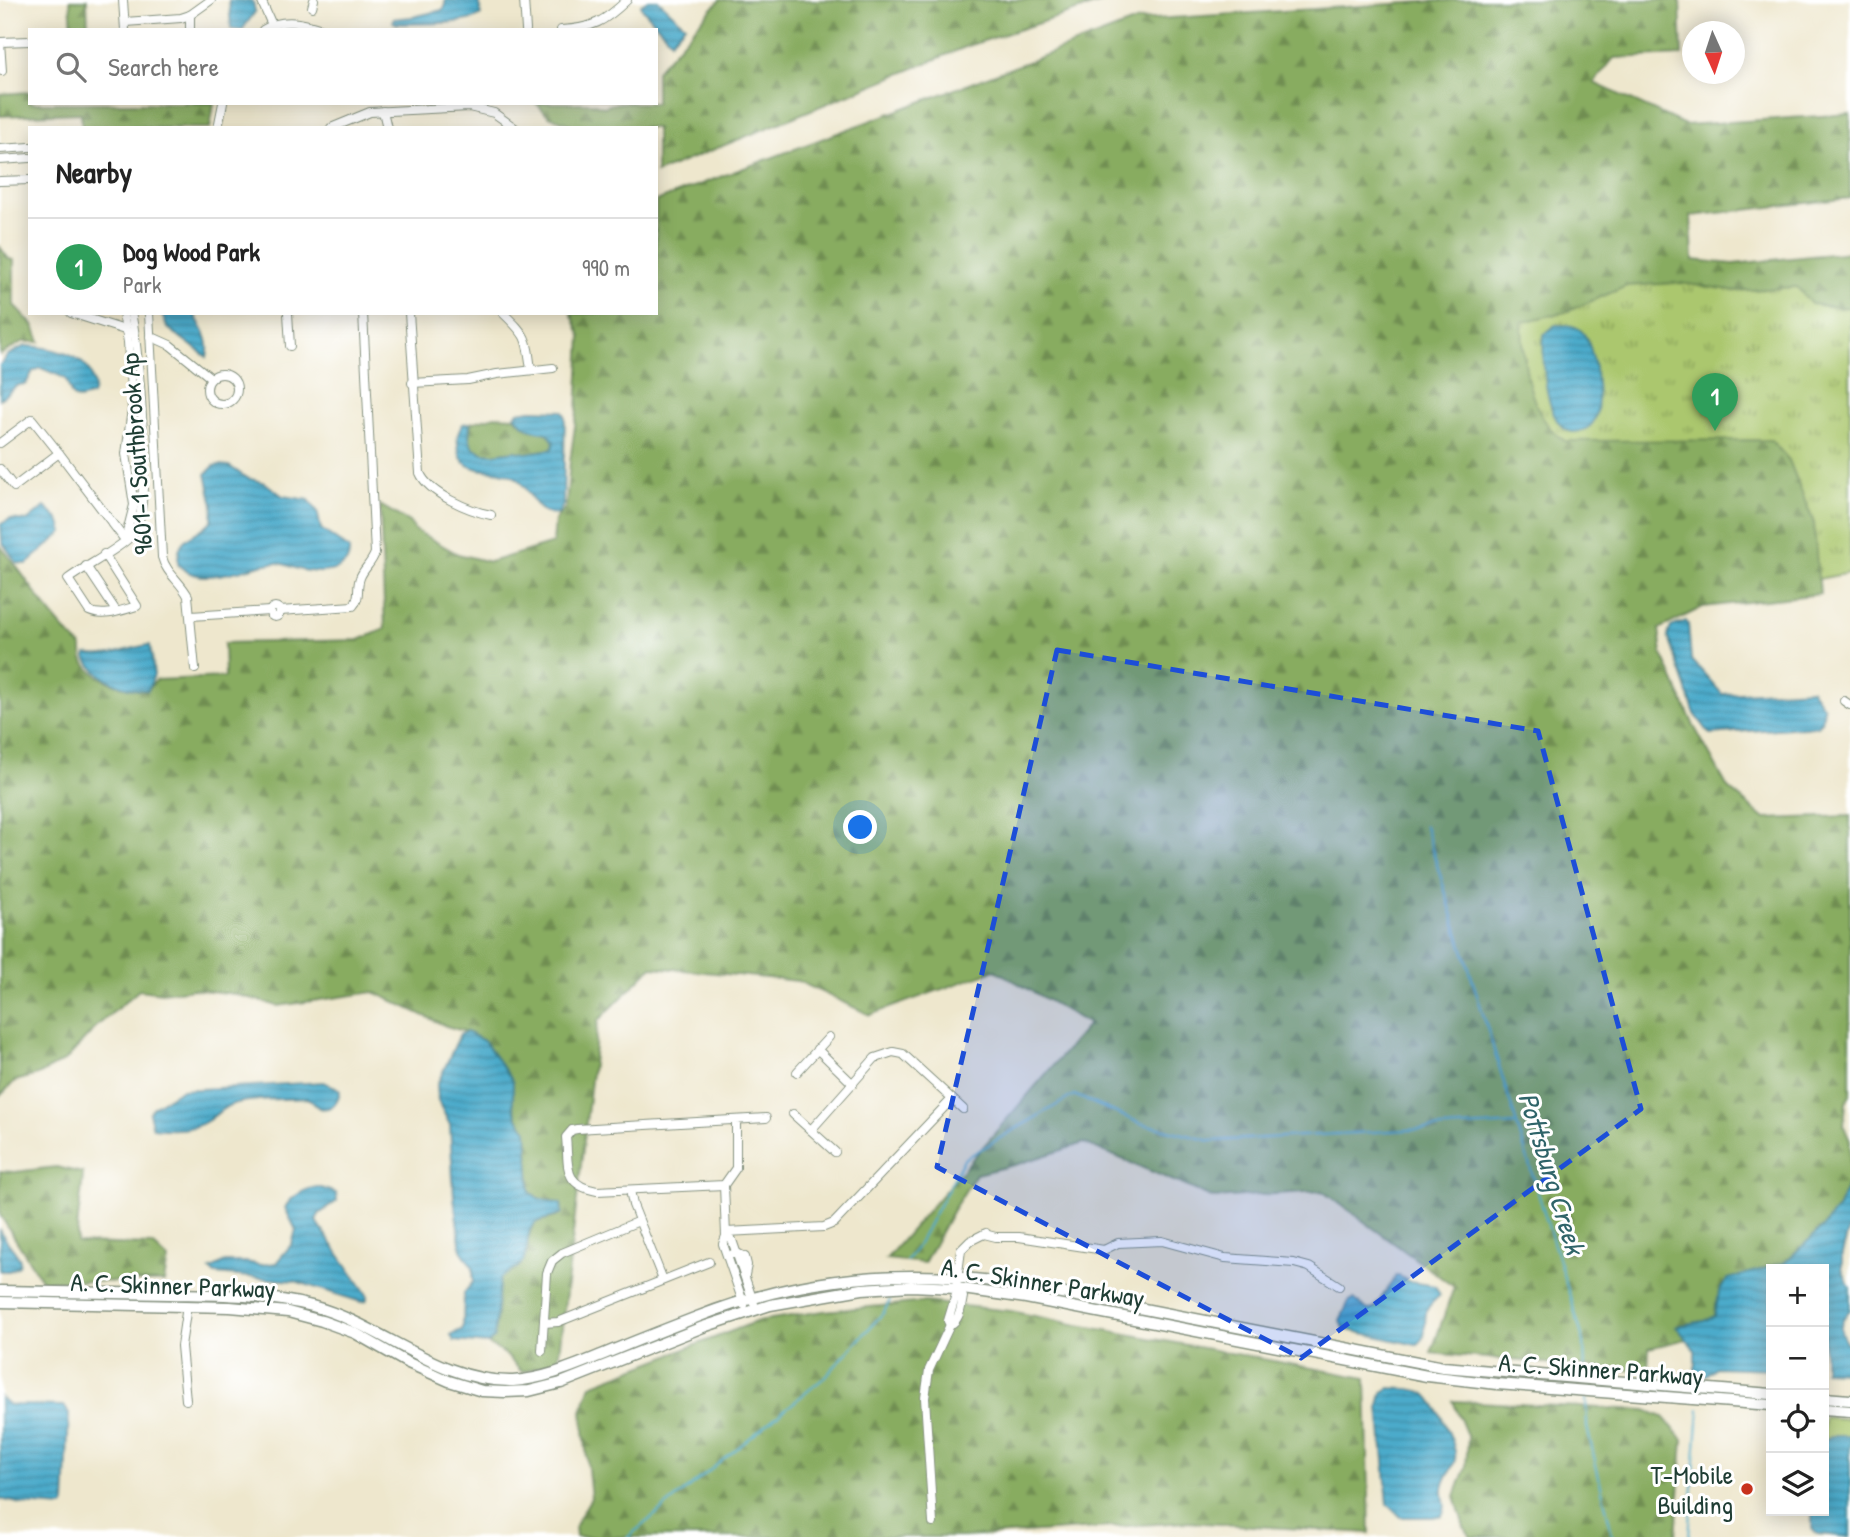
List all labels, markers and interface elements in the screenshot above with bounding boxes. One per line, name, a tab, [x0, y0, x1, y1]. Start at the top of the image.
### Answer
north arrow	[1682, 21, 1745, 84]
search box	[28, 28, 658, 105]
icon: search	[52, 48, 90, 86]
text: Search here	[108, 49, 219, 84]
text: Nearby	[56, 152, 132, 192]
text: Dog Wood Park	[123, 234, 260, 269]
text: 1	[75, 252, 83, 283]
text: 990 m	[582, 252, 630, 283]
text: Park	[123, 269, 161, 300]
street label: 9601-1 Southbrook Ap	[112, 352, 160, 556]
pin: 1	[1692, 373, 1738, 431]
your location	[843, 810, 877, 844]
water label: Pottsburg Creek	[1509, 1087, 1595, 1261]
street label: A. C. Skinner Parkway	[939, 1249, 1147, 1315]
street label: A. C. Skinner Parkway	[70, 1264, 276, 1306]
map controls	[1766, 1264, 1829, 1516]
button: +	[1766, 1264, 1829, 1327]
button: −	[1766, 1327, 1829, 1390]
street label: A. C. Skinner Parkway	[1497, 1344, 1705, 1394]
button: locate	[1766, 1390, 1829, 1453]
button: layers	[1766, 1453, 1829, 1516]
place label: T-Mobile Building	[1651, 1457, 1733, 1522]
marker: T-Mobile Building	[1739, 1481, 1755, 1497]

